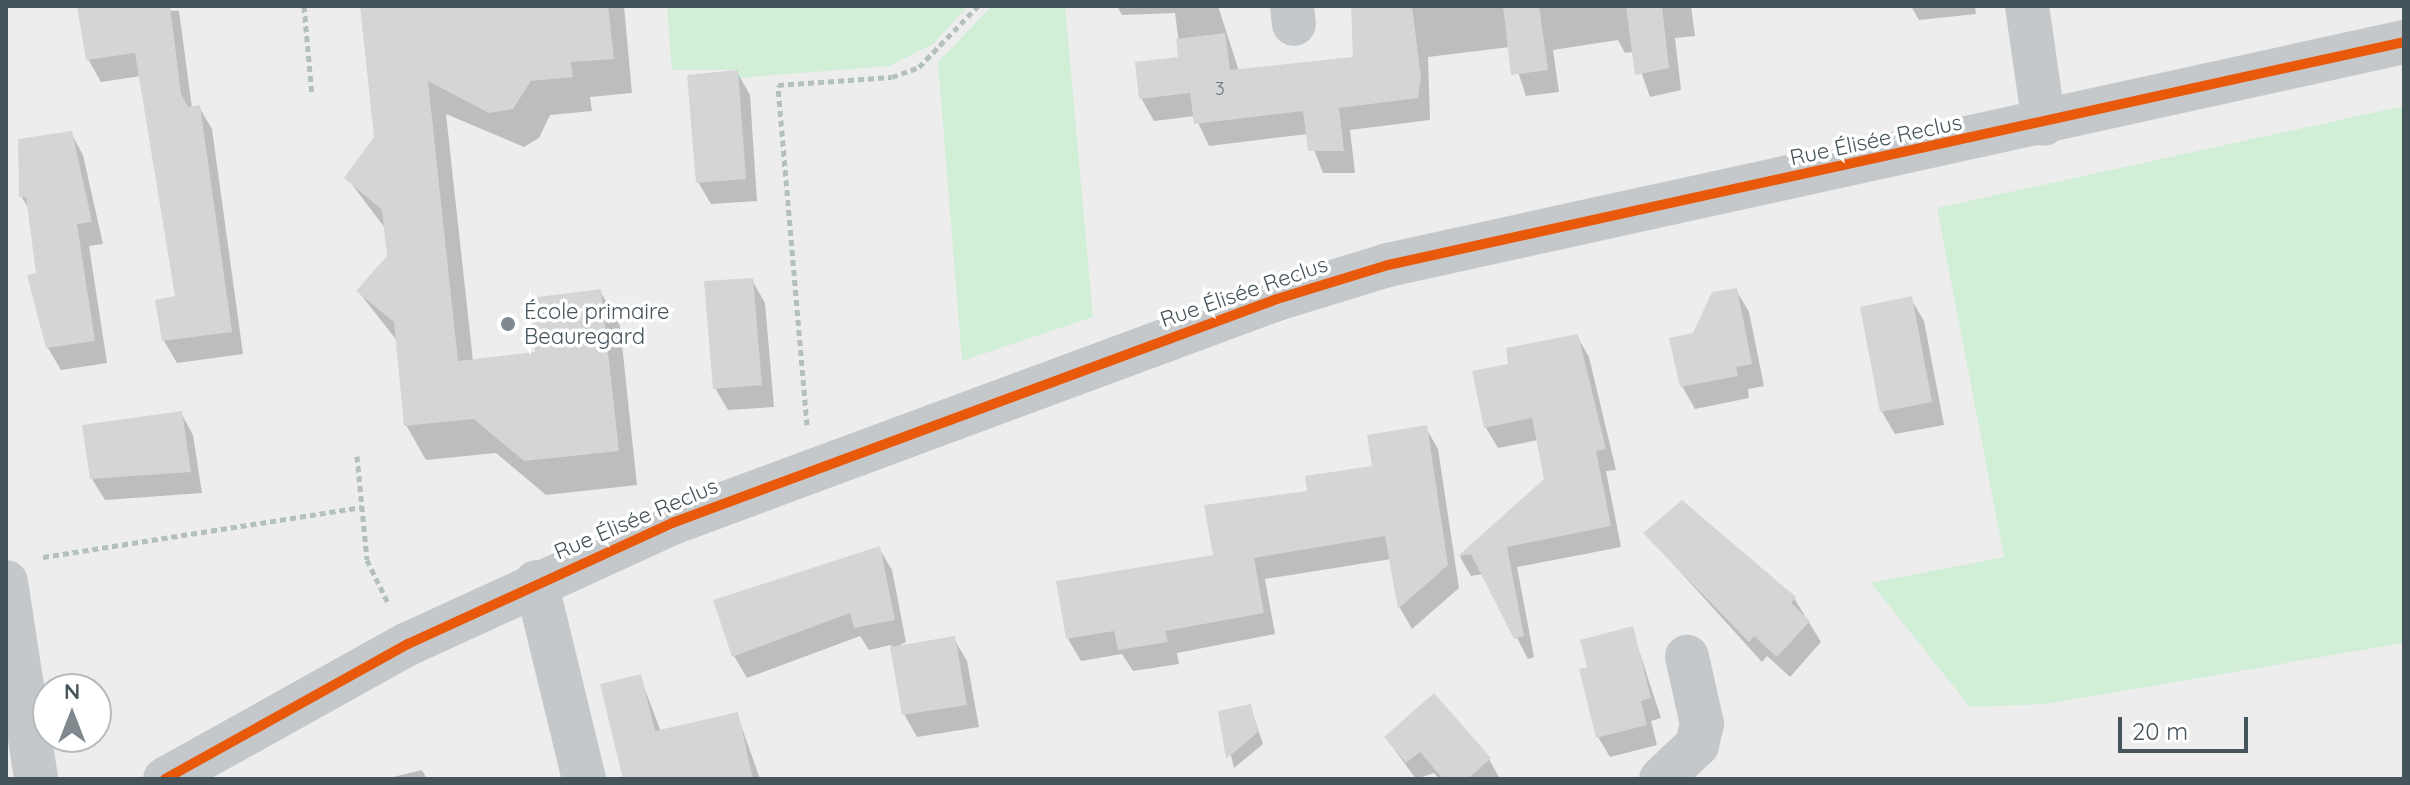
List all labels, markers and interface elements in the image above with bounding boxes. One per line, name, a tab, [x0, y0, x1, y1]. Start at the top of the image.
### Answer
house number: 3	[1215, 78, 1225, 100]
street label: Rue Élisée Reclus	[1788, 109, 1964, 171]
street label: Rue Élisée Reclus	[1157, 251, 1331, 333]
place label: École primaire Beauregard	[524, 298, 669, 350]
marker: École primaire Beauregard	[499, 315, 517, 333]
street label: Rue Élisée Reclus	[550, 473, 722, 565]
north arrow	[32, 673, 112, 753]
text: N	[64, 677, 80, 705]
scale bar	[2122, 701, 2252, 751]
text: 20 m	[2132, 716, 2188, 746]

